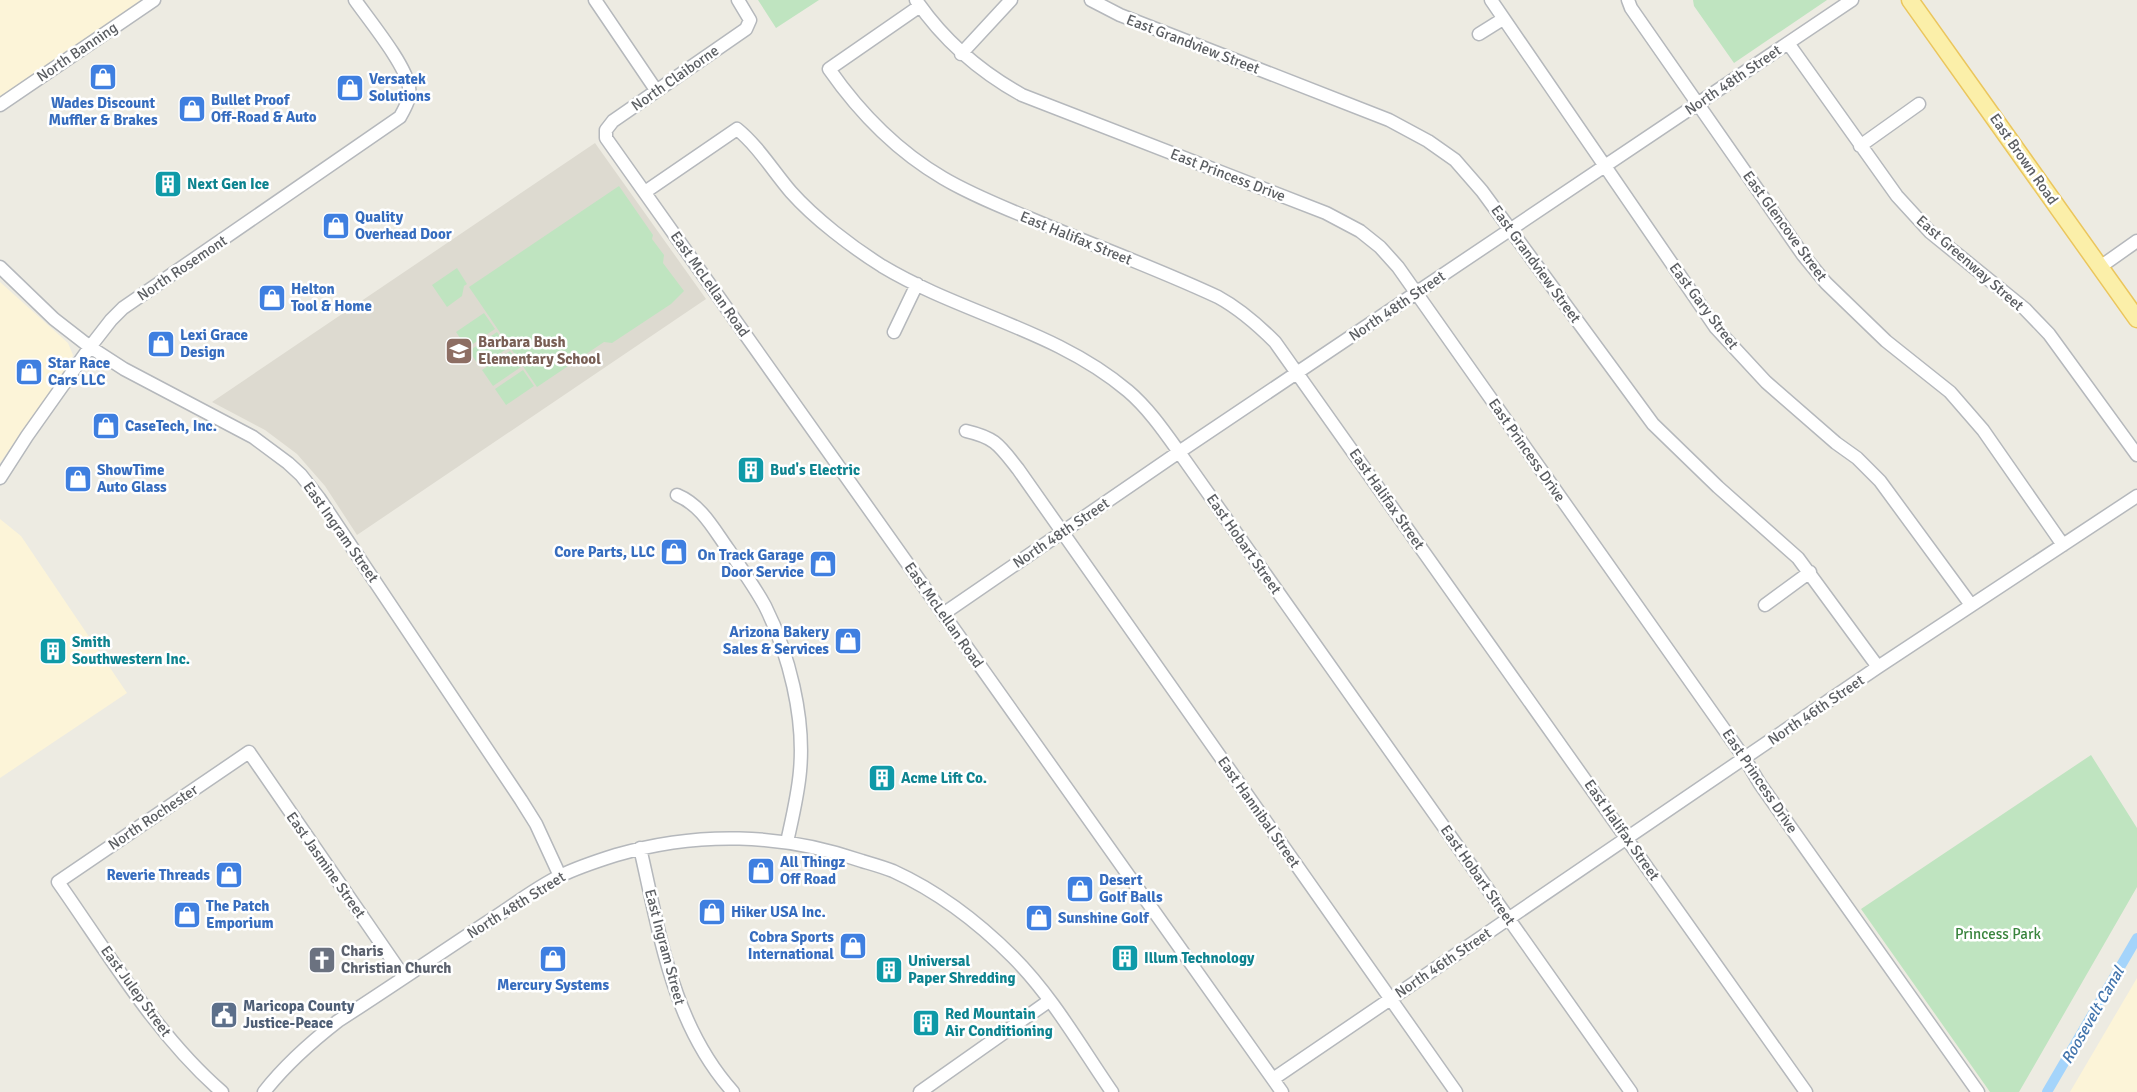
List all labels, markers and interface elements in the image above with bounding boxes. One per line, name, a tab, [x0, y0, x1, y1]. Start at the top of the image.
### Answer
street label: East Grandview Street	[1124, 10, 1262, 78]
street label: North Banning	[33, 18, 121, 86]
street label: North Claiborne	[628, 41, 722, 115]
street label: North 48th Street	[1681, 41, 1785, 119]
shop icon: Wades Discount Muffler & Brakes	[88, 62, 118, 92]
place label: Versatek Solutions	[369, 70, 431, 105]
shop icon: Versatek Solutions	[335, 73, 365, 103]
place label: Bullet Proof Off-Road & Auto	[211, 91, 317, 126]
place label: Wades Discount Muffler & Brakes	[48, 94, 158, 129]
shop icon: Bullet Proof Off-Road & Auto	[177, 94, 207, 124]
street label: East Brown Road	[1986, 110, 2062, 208]
street label: East Princess Drive	[1168, 145, 1288, 205]
street label: East Glencove Street	[1739, 167, 1831, 285]
building icon: Next Gen Ice	[153, 169, 183, 199]
place label: Next Gen Ice	[187, 175, 269, 193]
street label: East Grandview Street	[1487, 202, 1585, 326]
street label: East Halifax Street	[1017, 207, 1135, 269]
place label: Quality Overhead Door	[355, 208, 452, 243]
shop icon: Quality Overhead Door	[321, 211, 351, 241]
street label: East Greenway Street	[1913, 211, 2027, 315]
street label: East McLellan Road	[667, 228, 753, 340]
street label: North Rosemont	[134, 231, 230, 305]
street label: East Gary Street	[1666, 259, 1742, 353]
street label: North 48th Street	[1345, 267, 1449, 345]
place label: Helton Tool & Home	[291, 280, 372, 315]
shop icon: Helton Tool & Home	[257, 283, 287, 313]
place label: Lexi Grace Design	[180, 326, 248, 361]
shop icon: Lexi Grace Design	[146, 329, 176, 359]
place label: Barbara Bush Elementary School	[478, 333, 601, 368]
school or university icon: Barbara Bush Elementary School	[444, 336, 474, 366]
place label: Star Race Cars LLC	[48, 354, 110, 389]
shop icon: Star Race Cars LLC	[14, 357, 44, 387]
street label: East Princess Drive	[1485, 395, 1569, 505]
shop icon: CaseTech, Inc.	[91, 411, 121, 441]
place label: CaseTech, Inc.	[125, 417, 217, 435]
street label: East Halifax Street	[1345, 445, 1429, 553]
building icon: Bud's Electric	[736, 455, 766, 485]
place label: ShowTime Auto Glass	[97, 461, 167, 496]
place label: Bud's Electric	[770, 461, 860, 479]
shop icon: ShowTime Auto Glass	[63, 464, 93, 494]
street label: East Ingram Street	[300, 478, 382, 586]
street label: East Hobart Street	[1203, 491, 1285, 597]
street label: North 48th Street	[1009, 494, 1113, 572]
shop icon: Core Parts, LLC	[659, 537, 689, 567]
place label: Core Parts, LLC	[554, 543, 655, 561]
place label: On Track Garage Door Service	[697, 546, 804, 581]
shop icon: On Track Garage Door Service	[808, 549, 838, 579]
street label: East McLellan Road	[901, 559, 987, 671]
place label: Arizona Bakery Sales & Services	[723, 623, 830, 658]
shop icon: Arizona Bakery Sales & Services	[833, 626, 863, 656]
place label: Smith Southwestern Inc.	[72, 633, 190, 668]
building icon: Smith Southwestern Inc.	[38, 636, 68, 666]
street label: North 46th Street	[1764, 671, 1868, 749]
street label: East Princess Drive	[1718, 725, 1802, 837]
street label: East Hannibal Street	[1214, 753, 1304, 871]
building icon: Acme Lift Co.	[867, 763, 897, 793]
place label: Acme Lift Co.	[901, 769, 987, 787]
street label: East Halifax Street	[1580, 776, 1664, 884]
street label: North Rochester	[105, 780, 202, 854]
street label: East Jasmine Street	[283, 808, 369, 922]
street label: East Hobart Street	[1437, 822, 1519, 928]
place label: All Thingz Off Road	[780, 853, 845, 888]
shop icon: All Thingz Off Road	[746, 856, 776, 886]
shop icon: Reverie Threads	[214, 860, 244, 890]
place label: Reverie Threads	[106, 866, 210, 884]
street label: North 48th Street	[464, 868, 568, 942]
place label: Desert Golf Balls	[1099, 871, 1163, 906]
shop icon: Desert Golf Balls	[1065, 874, 1095, 904]
street label: East Ingram Street	[641, 887, 689, 1007]
place label: The Patch Emporium	[206, 897, 274, 932]
shop icon: Hiker USA Inc.	[697, 897, 727, 927]
shop icon: The Patch Emporium	[172, 900, 202, 930]
place label: Hiker USA Inc.	[731, 903, 826, 921]
shop icon: Sunshine Golf	[1024, 903, 1054, 933]
place label: Sunshine Golf	[1058, 909, 1150, 927]
street label: North 46th Street	[1391, 924, 1495, 1002]
park label: Princess Park	[1955, 925, 2042, 943]
place label: Cobra Sports International	[748, 928, 834, 963]
shop icon: Cobra Sports International	[838, 931, 868, 961]
street label: East Julep Street	[97, 942, 175, 1040]
place label: Charis Christian Church	[341, 942, 451, 977]
building icon: Illum Technology	[1110, 943, 1140, 973]
shop icon: Mercury Systems	[538, 944, 568, 974]
church icon: Charis Christian Church	[307, 945, 337, 975]
place label: Illum Technology	[1144, 949, 1255, 967]
place label: Universal Paper Shredding	[908, 952, 1016, 987]
building icon: Universal Paper Shredding	[874, 955, 904, 985]
water label: Roosevelt Canal	[2057, 962, 2129, 1068]
place label: Mercury Systems	[497, 976, 609, 994]
place label: Maricopa County Justice-Peace	[243, 997, 355, 1032]
public building icon: Maricopa County Justice-Peace	[209, 1000, 239, 1030]
place label: Red Mountain Air Conditioning	[945, 1005, 1053, 1040]
building icon: Red Mountain Air Conditioning	[911, 1008, 941, 1038]

